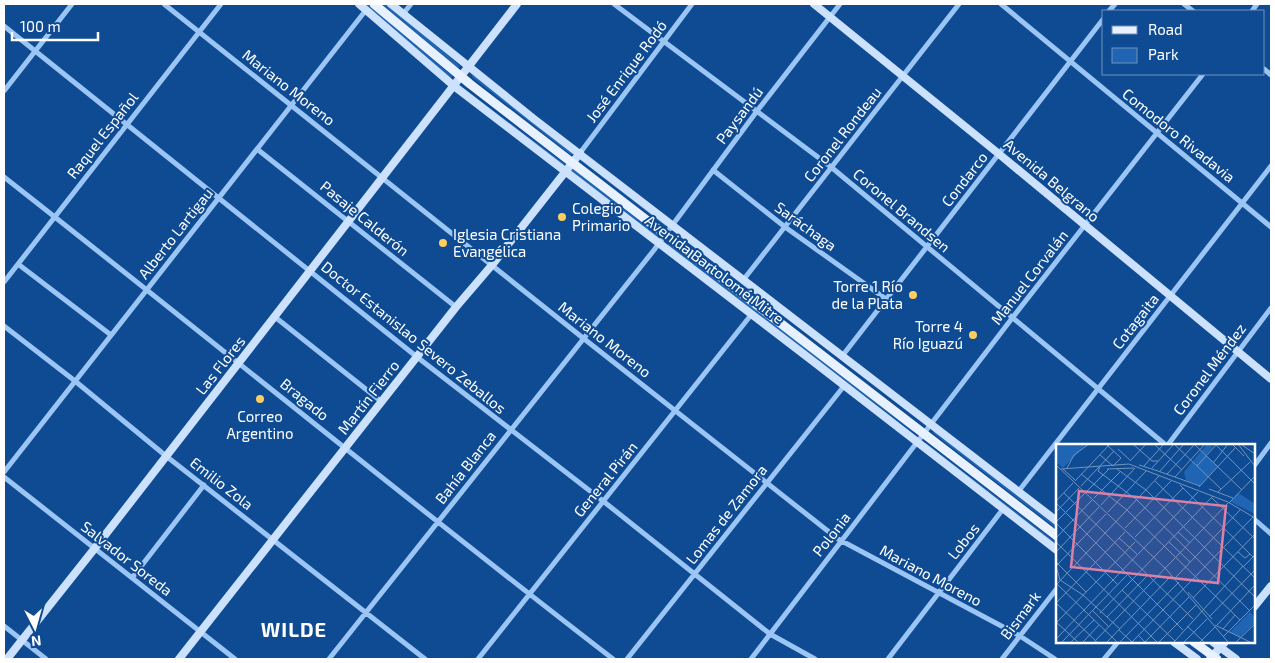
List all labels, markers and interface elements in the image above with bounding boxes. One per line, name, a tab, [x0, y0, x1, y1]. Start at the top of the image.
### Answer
scale bar	[12, 10, 99, 42]
legend	[1102, 10, 1265, 75]
text: 100 m	[20, 17, 61, 35]
street label: José Enrique Rodó	[582, 17, 670, 125]
text: Road	[1148, 20, 1183, 38]
street label: Mariano Moreno	[239, 45, 339, 129]
text: Park	[1148, 45, 1179, 63]
street label: Paysandú	[712, 83, 766, 147]
street label: Coronel Rondeau	[799, 83, 885, 185]
street label: Comodoro Rivadavia	[1119, 84, 1239, 186]
street label: Raquel Español	[63, 88, 142, 182]
street label: Avenida Belgrano	[1001, 135, 1103, 225]
street label: Condarco	[937, 148, 991, 210]
street label: Coronel Brandsen	[850, 164, 954, 256]
street label: Pasaje Calderón	[316, 177, 413, 260]
street label: Alberto Lartigau	[134, 184, 216, 282]
street label: Saráchaga	[772, 198, 840, 254]
place label: Colegio Primario	[572, 199, 630, 234]
marker: Colegio Primario	[556, 211, 568, 223]
street label: Avenida Bartolomé Mitre	[642, 211, 788, 327]
place label: Iglesia Cristiana Evangélica	[453, 225, 561, 260]
street label: Manuel Corvalán	[987, 226, 1071, 328]
marker: Iglesia Cristiana Evangélica	[437, 237, 449, 249]
street label: Doctor Estanislao Severo Zeballos	[318, 257, 510, 417]
place label: Torre 1 Río de la Plata	[831, 277, 903, 312]
marker: Torre 1 Río de la Plata	[907, 289, 919, 301]
street label: Cotagaita	[1108, 290, 1162, 352]
street label: Mariano Moreno	[555, 297, 655, 381]
place label: Torre 4 Río Iguazú	[893, 317, 963, 352]
street label: Coronel Méndez	[1169, 320, 1249, 418]
marker: Torre 4 Río Iguazú	[967, 329, 979, 341]
street label: Las Flores	[192, 332, 248, 398]
street label: Martín Fierro	[333, 356, 403, 438]
street label: Bragado	[277, 374, 333, 424]
marker: Correo Argentino	[254, 393, 266, 405]
place label: Correo Argentino	[226, 407, 294, 442]
street label: Bahía Blanca	[431, 427, 499, 507]
street label: General Pirán	[569, 438, 641, 520]
inset map	[1056, 444, 1255, 643]
street label: Emilio Zola	[187, 453, 257, 513]
street label: Lomas de Zamora	[682, 461, 770, 567]
street label: Polonia	[808, 508, 854, 560]
street label: Salvador Soreda	[78, 517, 176, 599]
street label: Lobos	[943, 519, 983, 563]
street label: Mariano Moreno	[877, 541, 985, 609]
street label: Bismark	[996, 587, 1044, 643]
north arrow	[10, 603, 60, 653]
district label: WILDE	[261, 617, 327, 641]
text: N	[30, 632, 42, 650]

